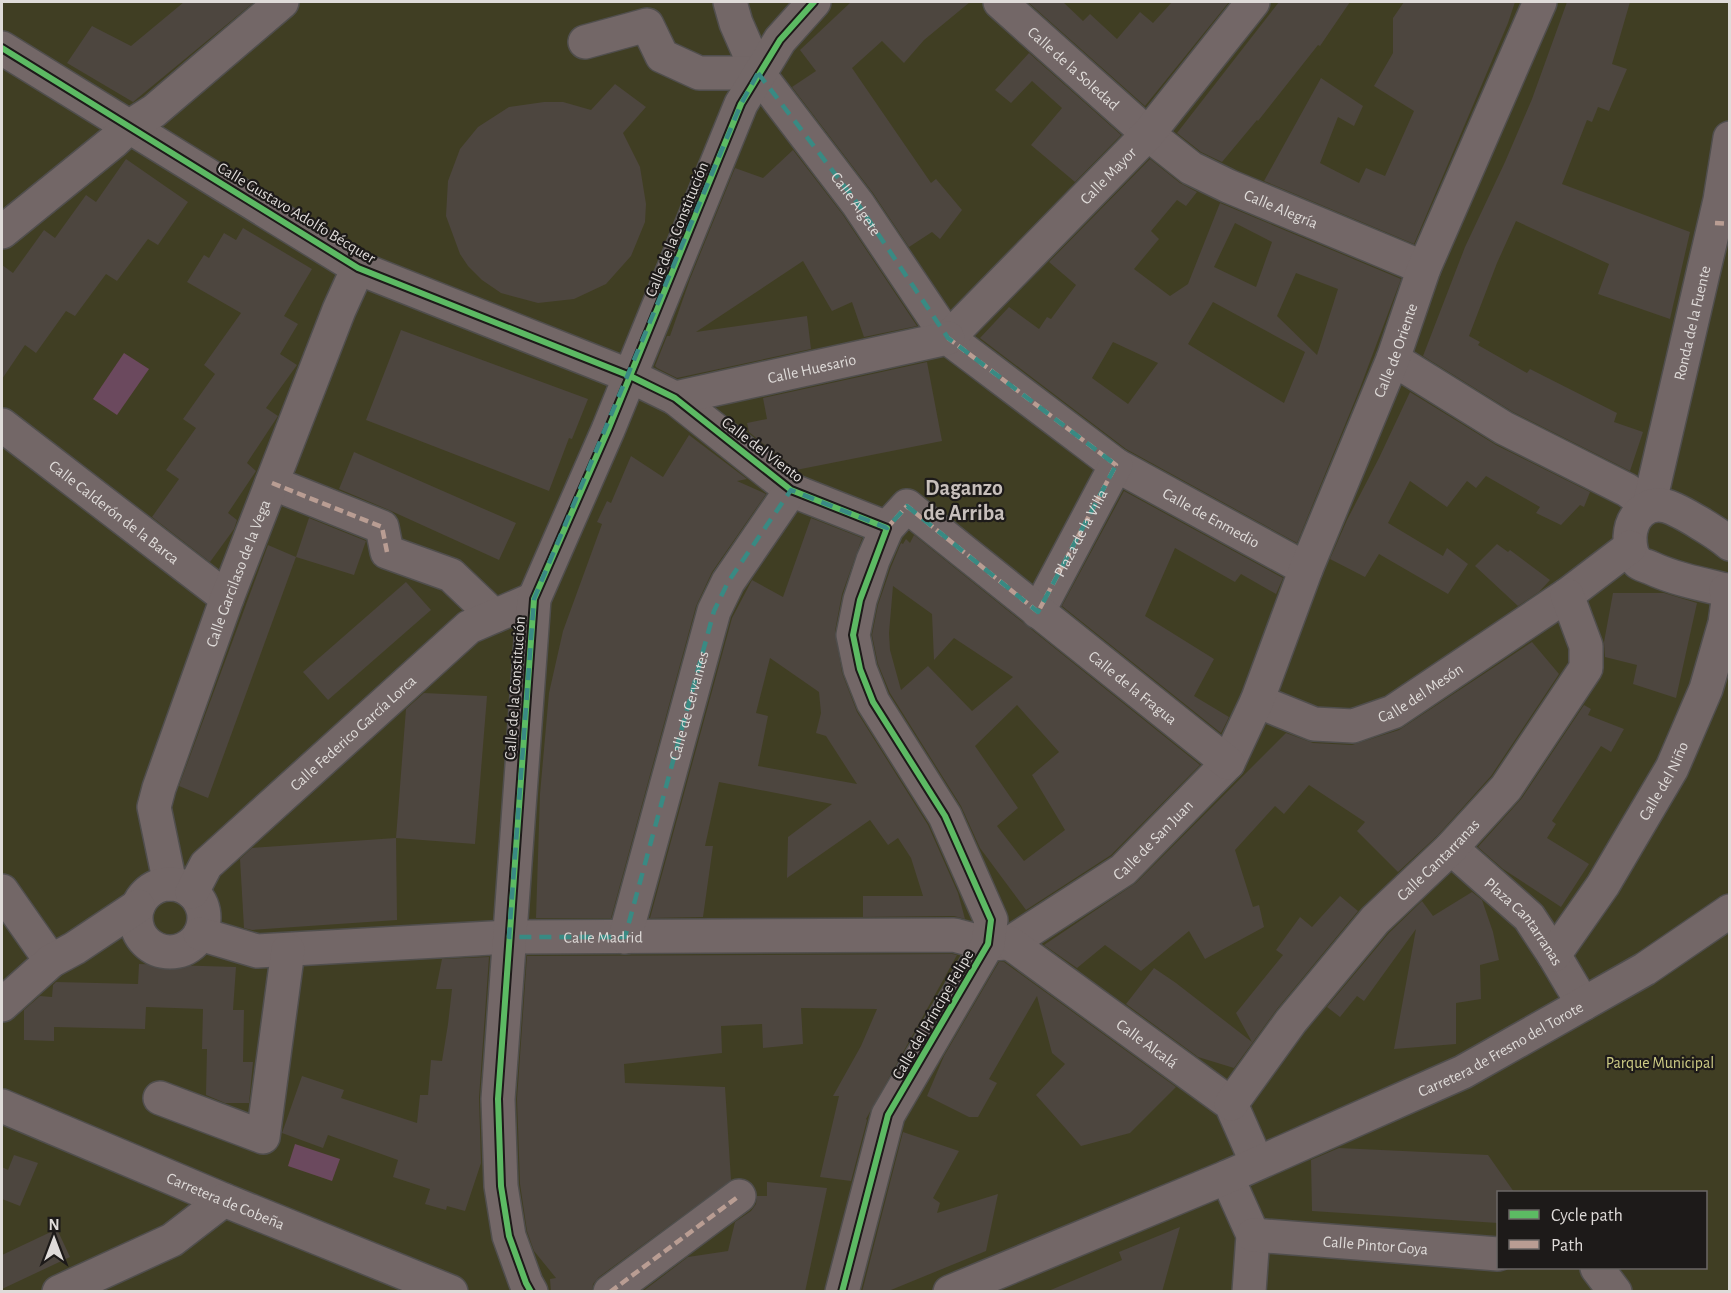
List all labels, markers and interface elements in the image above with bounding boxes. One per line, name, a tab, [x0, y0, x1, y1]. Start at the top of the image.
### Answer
street label: Calle de la Soledad	[1024, 24, 1122, 113]
street label: Calle Mayor	[1077, 144, 1140, 207]
street label: Calle Gustavo Adolfo Bécquer	[215, 159, 379, 267]
street label: Calle de la Constitución	[643, 160, 711, 299]
street label: Calle Algete	[828, 169, 884, 239]
street label: Calle Alegría	[1242, 187, 1320, 232]
street label: Ronda de la Fuente	[1671, 264, 1714, 382]
street label: Calle de Oriente	[1371, 301, 1420, 400]
street label: Calle Huesario	[766, 351, 858, 386]
street label: Calle del Viento	[719, 414, 806, 486]
street label: Calle Calderón de la Barca	[46, 457, 182, 567]
district label: Daganzo de Arriba	[923, 477, 1005, 524]
street label: Calle de Enmedio	[1160, 485, 1262, 551]
street label: Plaza de la Villa	[1051, 487, 1111, 580]
street label: Calle Garcilaso de la Vega	[203, 498, 273, 649]
street label: Calle de la Constitución	[502, 616, 528, 760]
street label: Calle de la Fragua	[1085, 648, 1180, 728]
street label: Calle de Cervantes	[667, 649, 712, 762]
street label: Calle del Mesón	[1376, 661, 1466, 726]
street label: Calle Federico García Lorca	[287, 672, 419, 794]
street label: Calle del Niño	[1636, 739, 1691, 823]
street label: Calle de San Juan	[1110, 797, 1196, 883]
street label: Calle Cantarranas	[1394, 816, 1483, 904]
street label: Plaza Cantarranas	[1481, 875, 1565, 968]
street label: Calle Madrid	[564, 929, 643, 946]
street label: Calle del Príncipe Felipe	[889, 947, 976, 1082]
street label: Carretera de Fresno del Torote	[1416, 999, 1586, 1100]
street label: Calle Alcalá	[1113, 1016, 1180, 1071]
park label: Parque Municipal	[1606, 1055, 1714, 1071]
street label: Carretera de Cobeña	[164, 1170, 287, 1233]
legend	[1497, 1191, 1707, 1269]
text: Cycle path	[1551, 1207, 1623, 1225]
north arrow	[24, 1209, 84, 1269]
text: N	[48, 1217, 60, 1233]
street label: Calle Pintor Goya	[1322, 1233, 1429, 1258]
text: Path	[1551, 1237, 1583, 1255]

